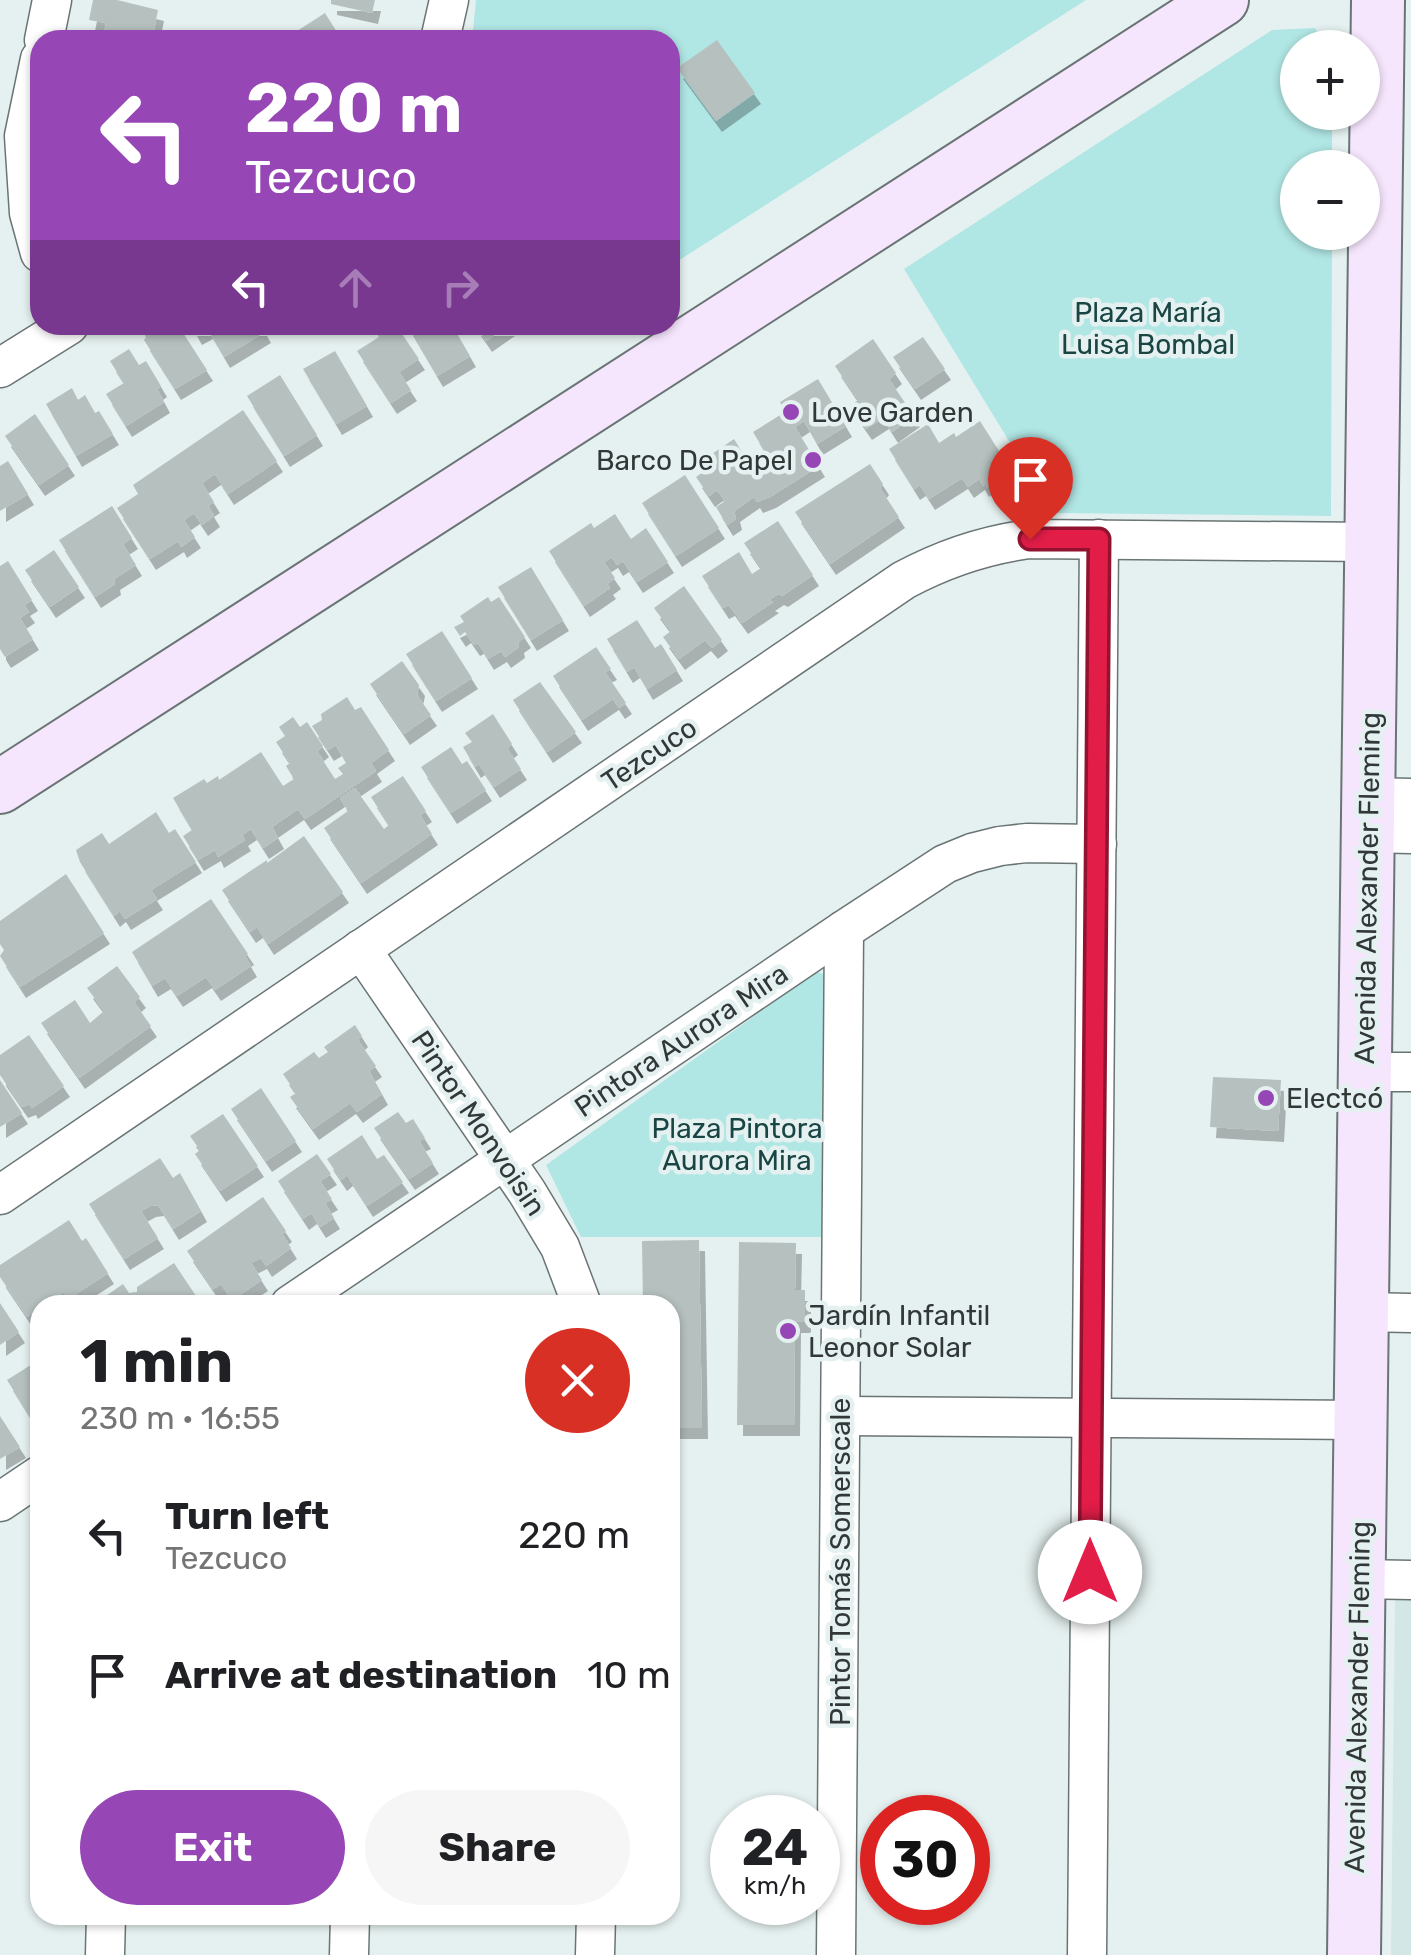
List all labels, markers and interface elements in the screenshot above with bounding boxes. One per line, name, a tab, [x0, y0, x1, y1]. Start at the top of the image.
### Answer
map controls	[1280, 30, 1380, 250]
button: +	[1280, 30, 1380, 130]
text: 220 m	[245, 67, 463, 150]
icon: left	[80, 70, 210, 200]
button: −	[1280, 150, 1380, 250]
text: Tezcuco	[245, 151, 417, 204]
icon: left	[223, 260, 278, 315]
icon: ahead	[328, 260, 383, 315]
icon: right	[433, 260, 488, 315]
park label: Plaza María Luisa Bombal	[1061, 296, 1235, 361]
place label: Love Garden	[811, 396, 974, 429]
marker: Love Garden	[780, 401, 802, 423]
pin	[988, 437, 1073, 540]
place label: Barco De Papel	[596, 444, 793, 477]
marker: Barco De Papel	[802, 449, 824, 471]
icon: arrive	[1003, 452, 1058, 507]
street label: Tezcuco	[596, 711, 703, 798]
street label: Avenida Alexander Fleming	[1348, 712, 1387, 1064]
street label: Pintora Aurora Mira	[568, 957, 794, 1124]
street label: Pintor Monvoisin	[404, 1024, 553, 1222]
place label: Electcó	[1286, 1082, 1383, 1115]
marker: Electcó	[1255, 1087, 1277, 1109]
park label: Plaza Pintora Aurora Mira	[651, 1112, 823, 1177]
place label: Jardín Infantil Leonor Solar	[808, 1299, 990, 1364]
marker: Jardín Infantil Leonor Solar	[777, 1320, 799, 1342]
text: 1 min	[80, 1326, 233, 1397]
button: close	[525, 1328, 630, 1433]
street label: Pintor Tomás Somerscale	[824, 1398, 857, 1726]
text: 230 m · 16:55	[80, 1399, 280, 1437]
text: Turn left	[165, 1493, 329, 1539]
icon: left	[80, 1508, 135, 1563]
text: 220 m	[518, 1512, 630, 1558]
position arrow	[1038, 1520, 1142, 1624]
street label: Avenida Alexander Fleming	[1338, 1521, 1377, 1873]
text: Tezcuco	[165, 1539, 287, 1577]
icon: arrive	[80, 1648, 135, 1703]
text: Arrive at destination	[165, 1652, 557, 1698]
text: 10 m	[587, 1652, 671, 1698]
button: Exit	[80, 1790, 345, 1905]
button: Share	[365, 1790, 630, 1905]
speed limit sign: 30	[860, 1795, 990, 1925]
text: 24	[742, 1818, 808, 1878]
text: km/h	[744, 1871, 806, 1900]

